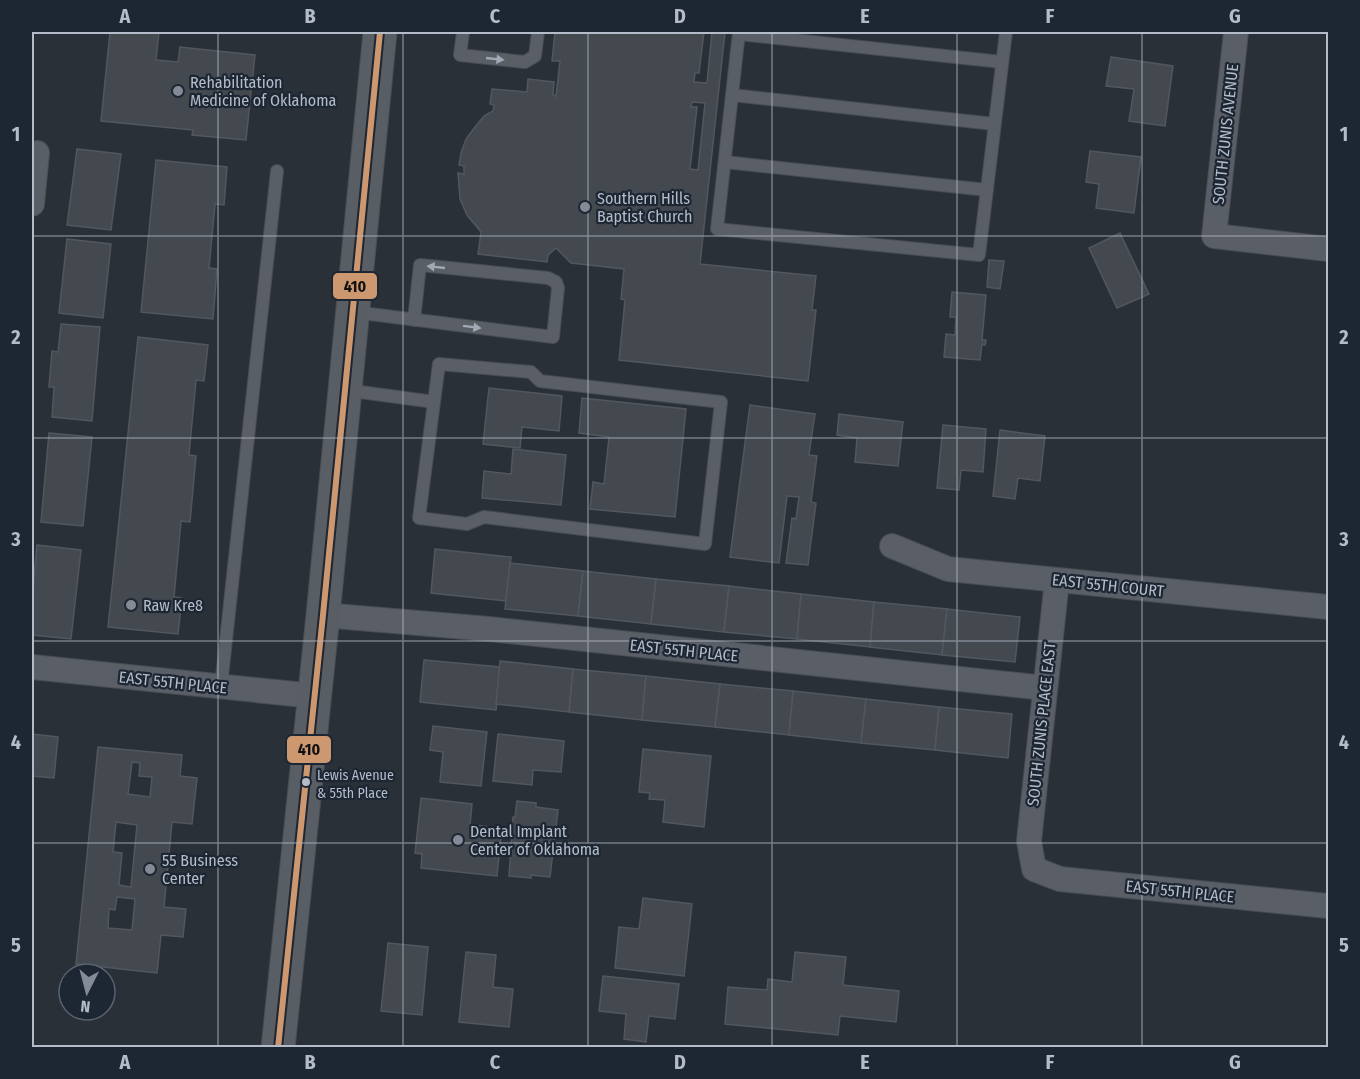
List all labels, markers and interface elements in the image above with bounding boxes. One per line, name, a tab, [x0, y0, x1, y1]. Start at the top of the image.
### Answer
text: A	[119, 4, 132, 28]
text: B	[304, 4, 316, 28]
text: C	[490, 4, 501, 28]
text: D	[674, 4, 686, 28]
text: E	[860, 4, 870, 28]
text: F	[1046, 4, 1055, 28]
text: G	[1229, 4, 1241, 28]
one-way arrow	[486, 54, 505, 64]
street label: SOUTH ZUNIS AVENUE	[1209, 63, 1242, 205]
place label: Rehabilitation Medicine of Oklahoma	[190, 73, 337, 110]
marker: Rehabilitation Medicine of Oklahoma	[171, 84, 185, 98]
text: 1	[12, 122, 20, 146]
text: 1	[1340, 122, 1348, 146]
place label: Southern Hills Baptist Church	[597, 189, 692, 226]
marker: Southern Hills Baptist Church	[578, 200, 592, 214]
one-way arrow	[427, 262, 446, 271]
line badge: 410	[332, 272, 378, 300]
text: 410	[344, 277, 367, 296]
one-way arrow	[462, 322, 481, 331]
text: 2	[10, 325, 21, 349]
text: 2	[1338, 325, 1349, 349]
text: 3	[10, 527, 21, 551]
text: 3	[1338, 527, 1349, 551]
street label: EAST 55TH COURT	[1051, 570, 1166, 601]
place label: Raw Kre8	[143, 596, 203, 615]
marker: Raw Kre8	[124, 598, 138, 612]
street label: EAST 55TH PLACE	[629, 635, 739, 666]
street label: SOUTH ZUNIS PLACE EAST	[1023, 641, 1060, 807]
street label: EAST 55TH PLACE	[118, 667, 228, 698]
text: 4	[11, 730, 21, 754]
text: 4	[1339, 730, 1349, 754]
line badge: 410	[286, 735, 332, 764]
text: 410	[298, 740, 321, 759]
place label: Lewis Avenue & 55th Place	[317, 767, 394, 802]
marker: Lewis Avenue & 55th Place	[300, 776, 312, 788]
place label: Dental Implant Center of Oklahoma	[470, 822, 600, 859]
marker: Dental Implant Center of Oklahoma	[451, 833, 465, 847]
place label: 55 Business Center	[162, 851, 238, 888]
marker: 55 Business Center	[143, 862, 157, 876]
street label: EAST 55TH PLACE	[1125, 876, 1235, 907]
text: 5	[11, 933, 21, 957]
text: 5	[1339, 933, 1349, 957]
north arrow	[57, 962, 117, 1022]
text: N	[80, 996, 91, 1016]
text: A	[119, 1050, 132, 1074]
text: B	[304, 1050, 316, 1074]
text: C	[490, 1050, 501, 1074]
text: D	[674, 1050, 686, 1074]
text: E	[860, 1050, 870, 1074]
text: F	[1046, 1050, 1055, 1074]
text: G	[1229, 1050, 1241, 1074]

